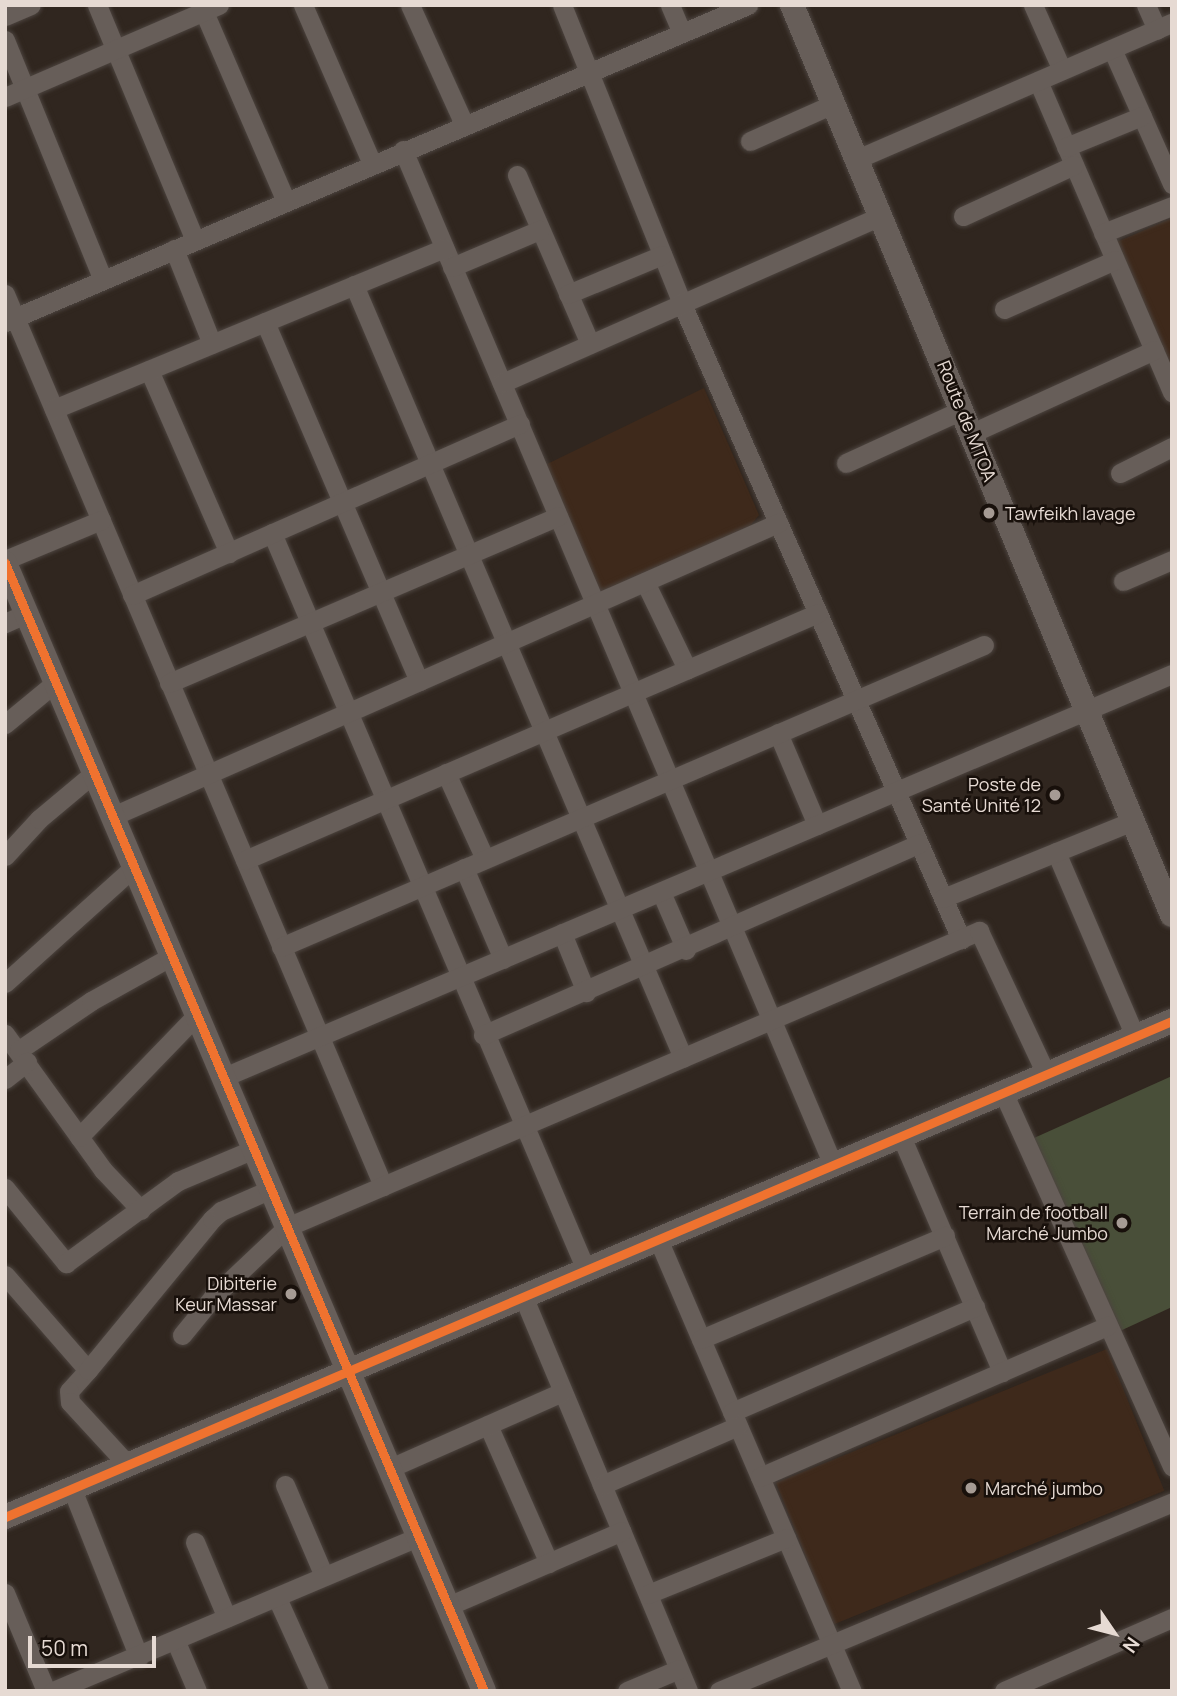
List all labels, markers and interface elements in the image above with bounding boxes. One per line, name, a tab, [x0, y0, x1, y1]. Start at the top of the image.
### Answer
street label: Route de MTOA	[933, 357, 1001, 485]
place label: Tawfeikh lavage	[1005, 502, 1136, 524]
marker: Tawfeikh lavage	[979, 503, 999, 523]
place label: Poste de Santé Unité 12	[922, 774, 1041, 816]
marker: Poste de Santé Unité 12	[1047, 787, 1063, 803]
place label: Terrain de football Marché Jumbo	[959, 1202, 1108, 1244]
marker: Terrain de football Marché Jumbo	[1114, 1215, 1130, 1231]
place label: Dibiterie Keur Massar	[175, 1273, 277, 1316]
marker: Dibiterie Keur Massar	[283, 1286, 299, 1302]
place label: Marché jumbo	[985, 1477, 1103, 1499]
marker: Marché jumbo	[963, 1480, 979, 1496]
north arrow	[1079, 1598, 1149, 1668]
scale bar	[32, 1622, 159, 1666]
text: N	[1117, 1632, 1146, 1658]
text: 50 m	[41, 1634, 88, 1662]

